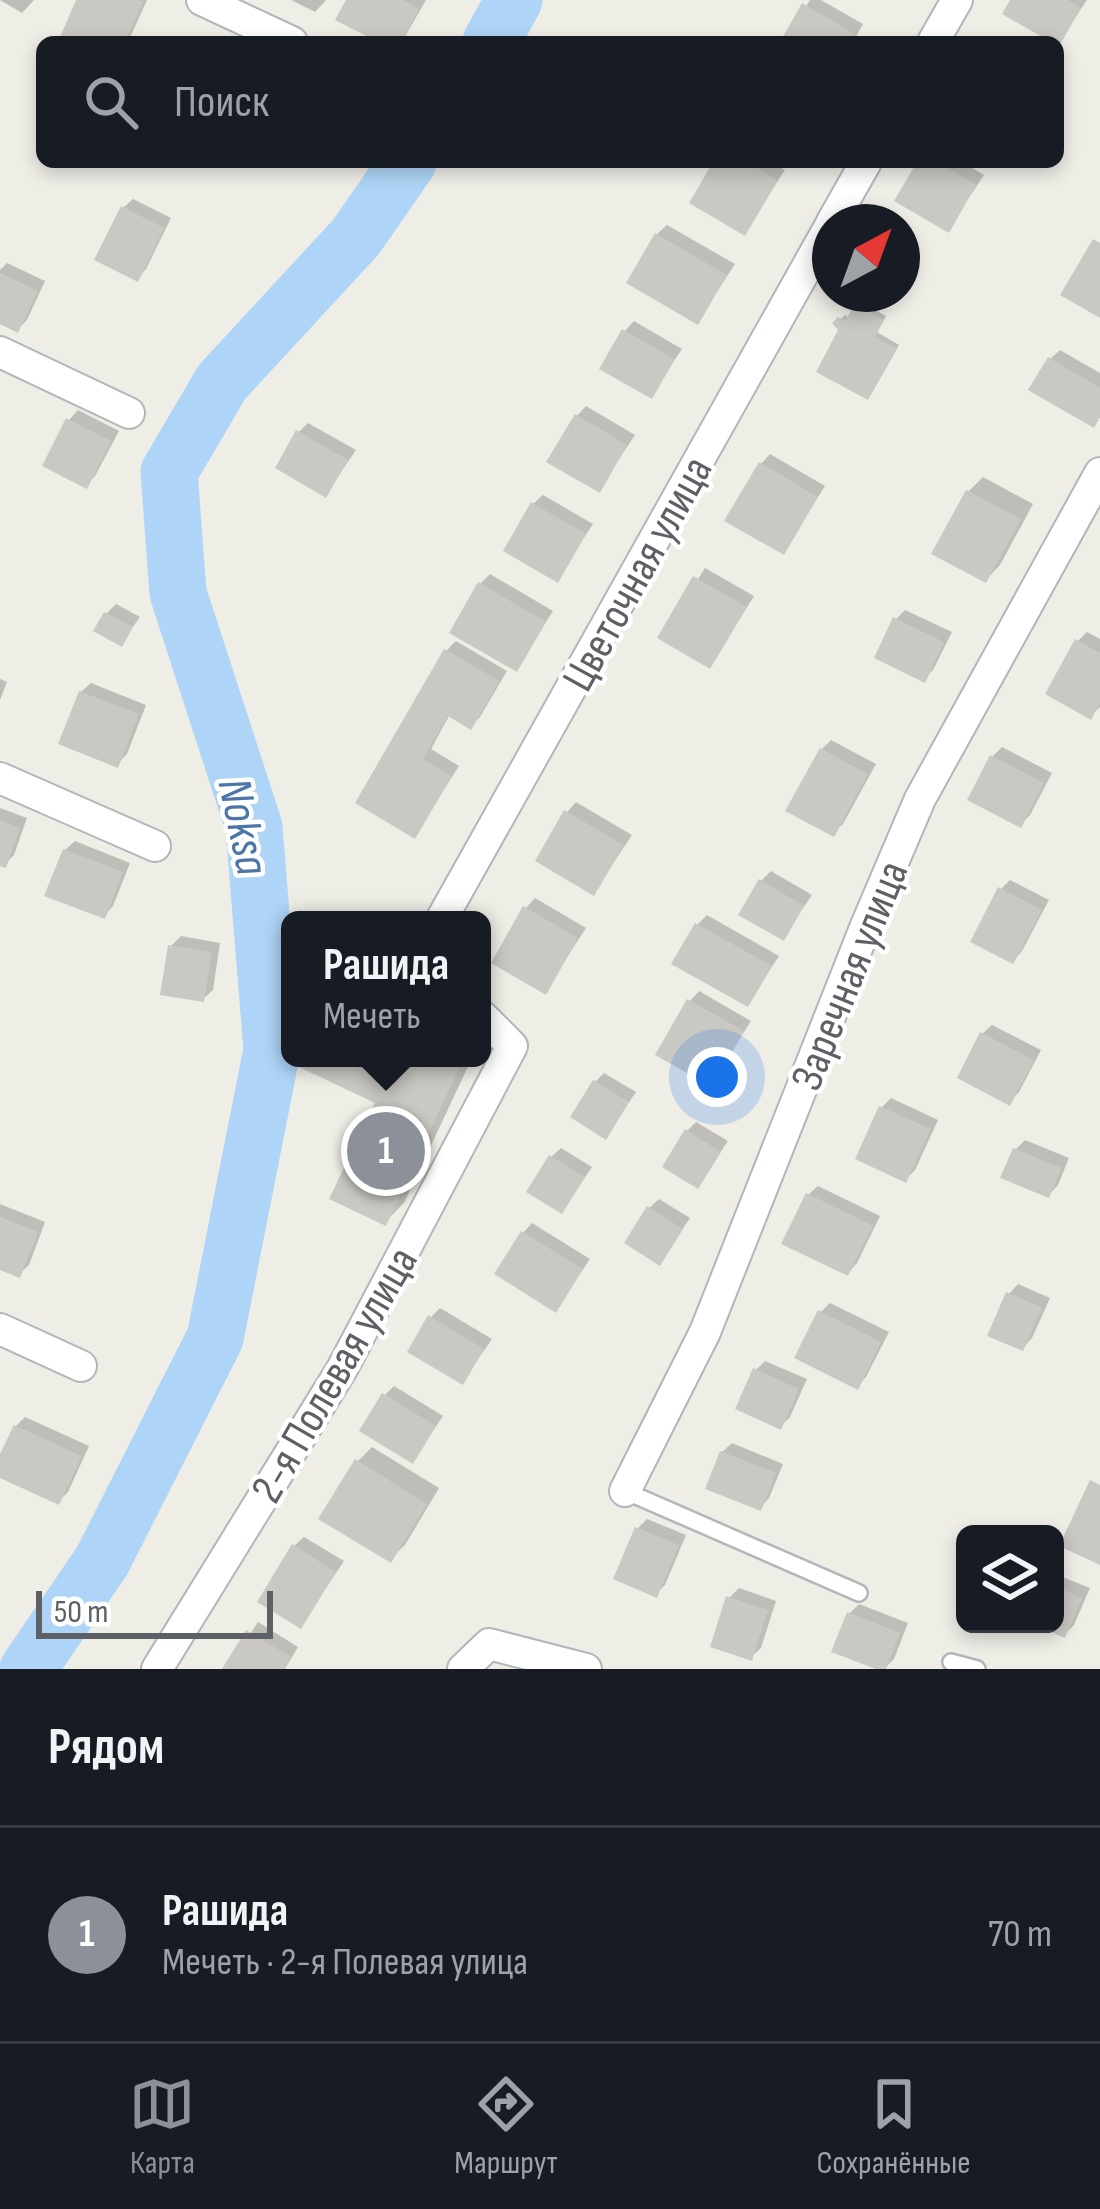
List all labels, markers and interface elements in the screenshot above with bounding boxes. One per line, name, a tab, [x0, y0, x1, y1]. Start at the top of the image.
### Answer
search box	[36, 36, 1064, 168]
icon: search	[78, 69, 144, 135]
text: Поиск	[174, 75, 269, 130]
north arrow	[812, 204, 920, 312]
street label: Цветочная улица	[551, 447, 725, 701]
water label: Noksa	[205, 773, 281, 880]
street label: Заречная улица	[779, 853, 921, 1099]
popup	[281, 911, 491, 1067]
text: Рашида	[323, 938, 449, 993]
text: Мечеть	[323, 993, 421, 1040]
your location	[687, 1047, 747, 1107]
pin: 1	[347, 1106, 425, 1196]
street label: 2-я Полевая улица	[240, 1238, 430, 1513]
map controls	[956, 1525, 1064, 1633]
button: layers	[956, 1525, 1064, 1633]
scale bar	[36, 1585, 273, 1638]
text: 50 m	[54, 1592, 108, 1632]
text: Рядом	[48, 1717, 164, 1778]
text: Рашида	[162, 1884, 288, 1939]
text: 1	[79, 1911, 95, 1958]
text: 70 m	[988, 1911, 1052, 1958]
text: Мечеть · 2-я Полевая улица	[162, 1939, 528, 1986]
tab: Карта	[129, 2071, 195, 2183]
tab: Маршрут	[454, 2071, 558, 2183]
tab: Сохранённые	[817, 2071, 971, 2183]

